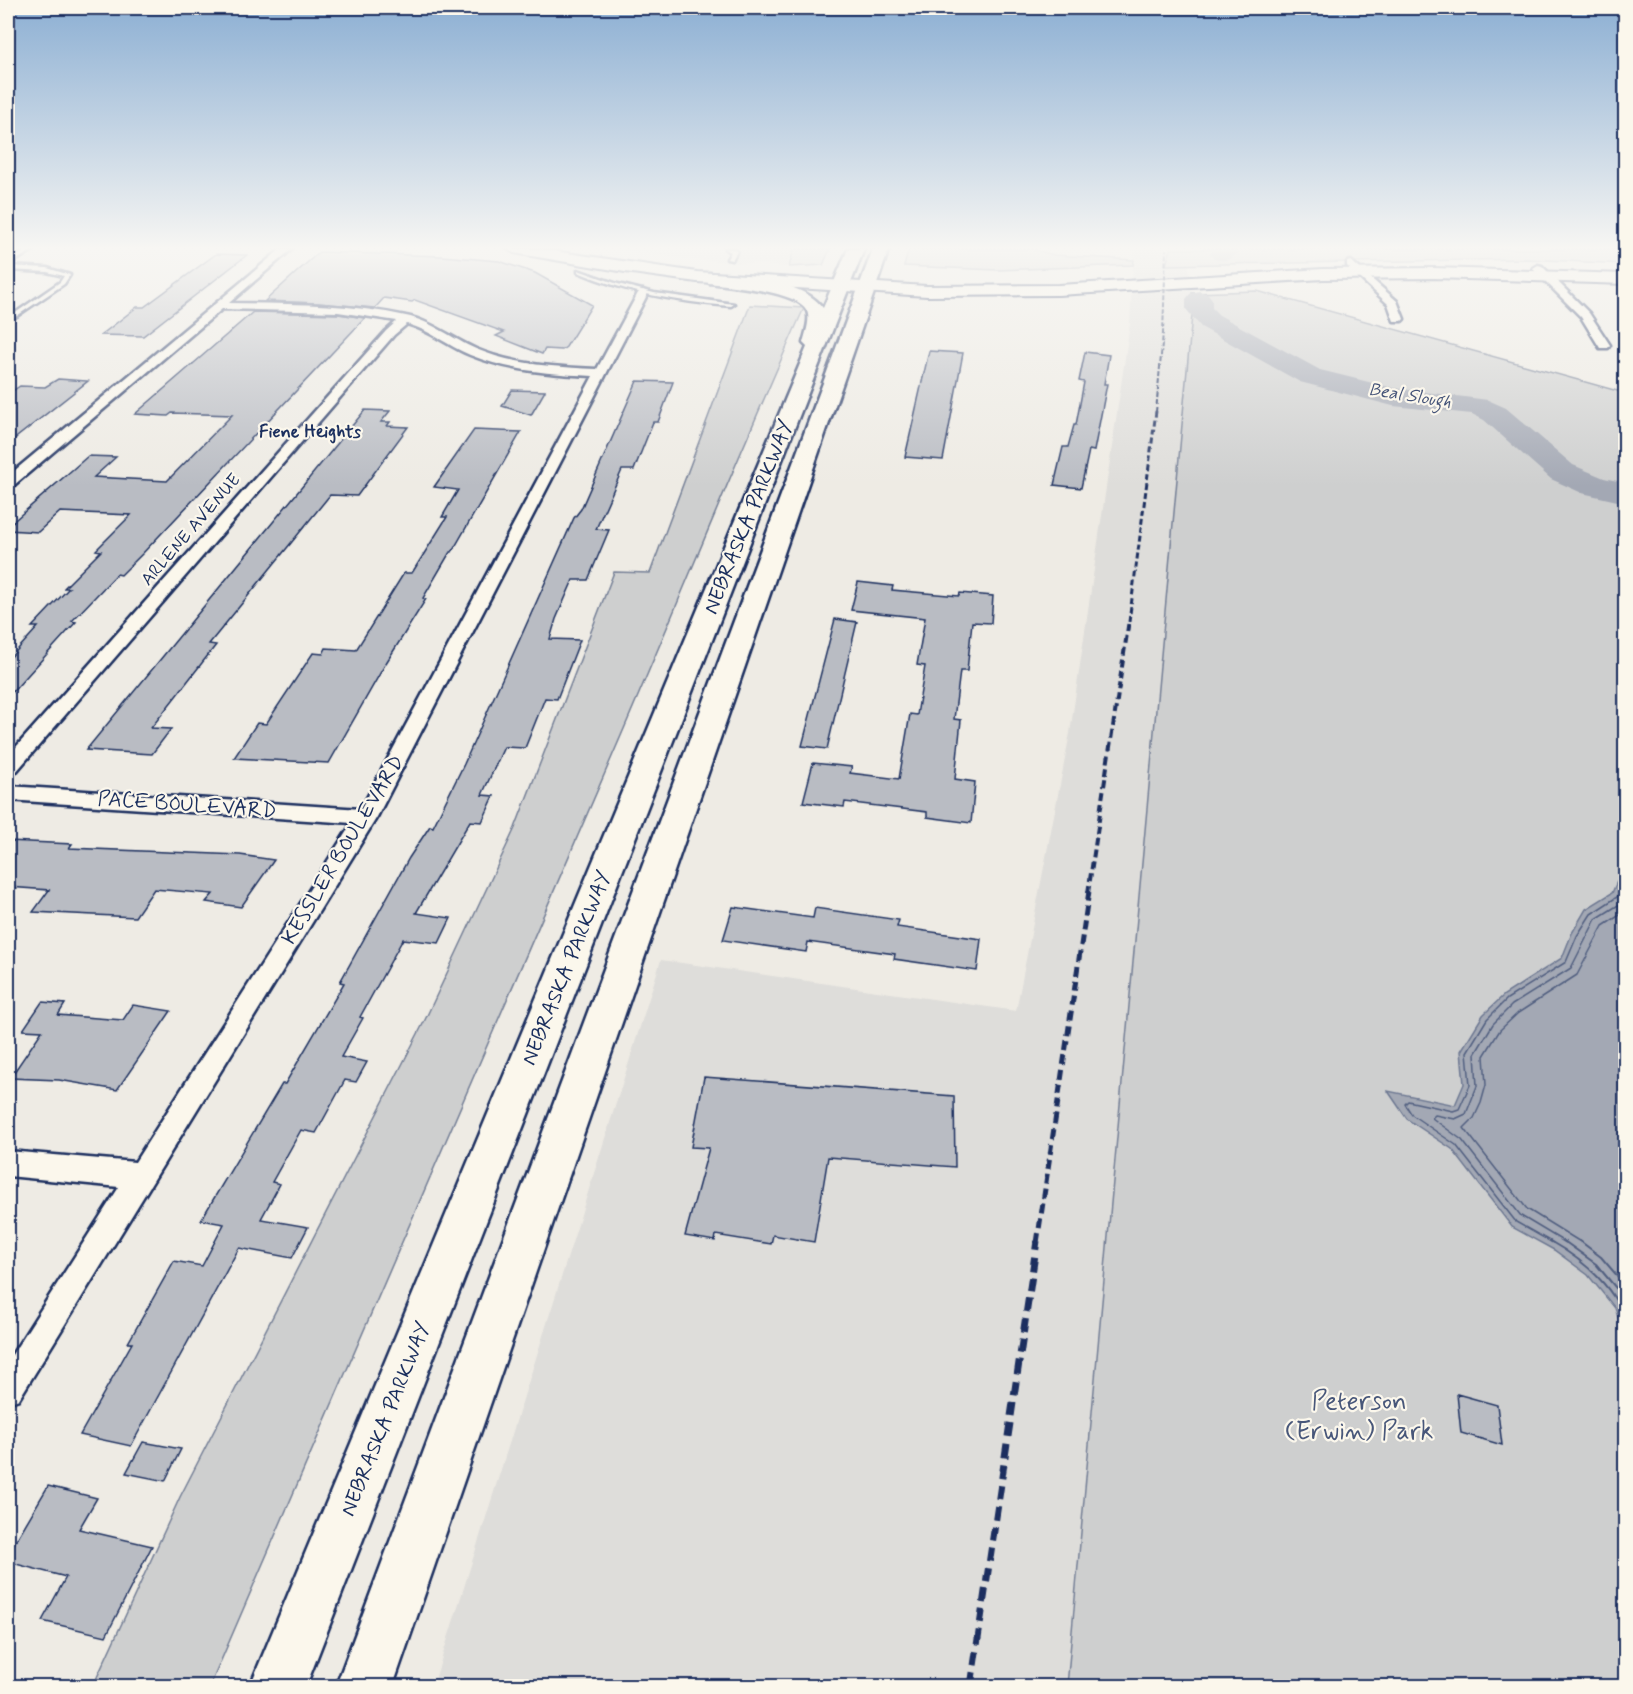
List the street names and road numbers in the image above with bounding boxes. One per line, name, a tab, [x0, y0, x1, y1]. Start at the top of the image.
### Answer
street label: NEBRASKA PARKWAY	[697, 416, 801, 618]
street label: ARLENE AVENUE	[136, 469, 246, 591]
street label: KESSLER BOULEVARD	[275, 750, 411, 950]
street label: PACE BOULEVARD	[97, 785, 277, 825]
street label: NEBRASKA PARKWAY	[515, 867, 619, 1069]
street label: NEBRASKA PARKWAY	[334, 1318, 438, 1520]

